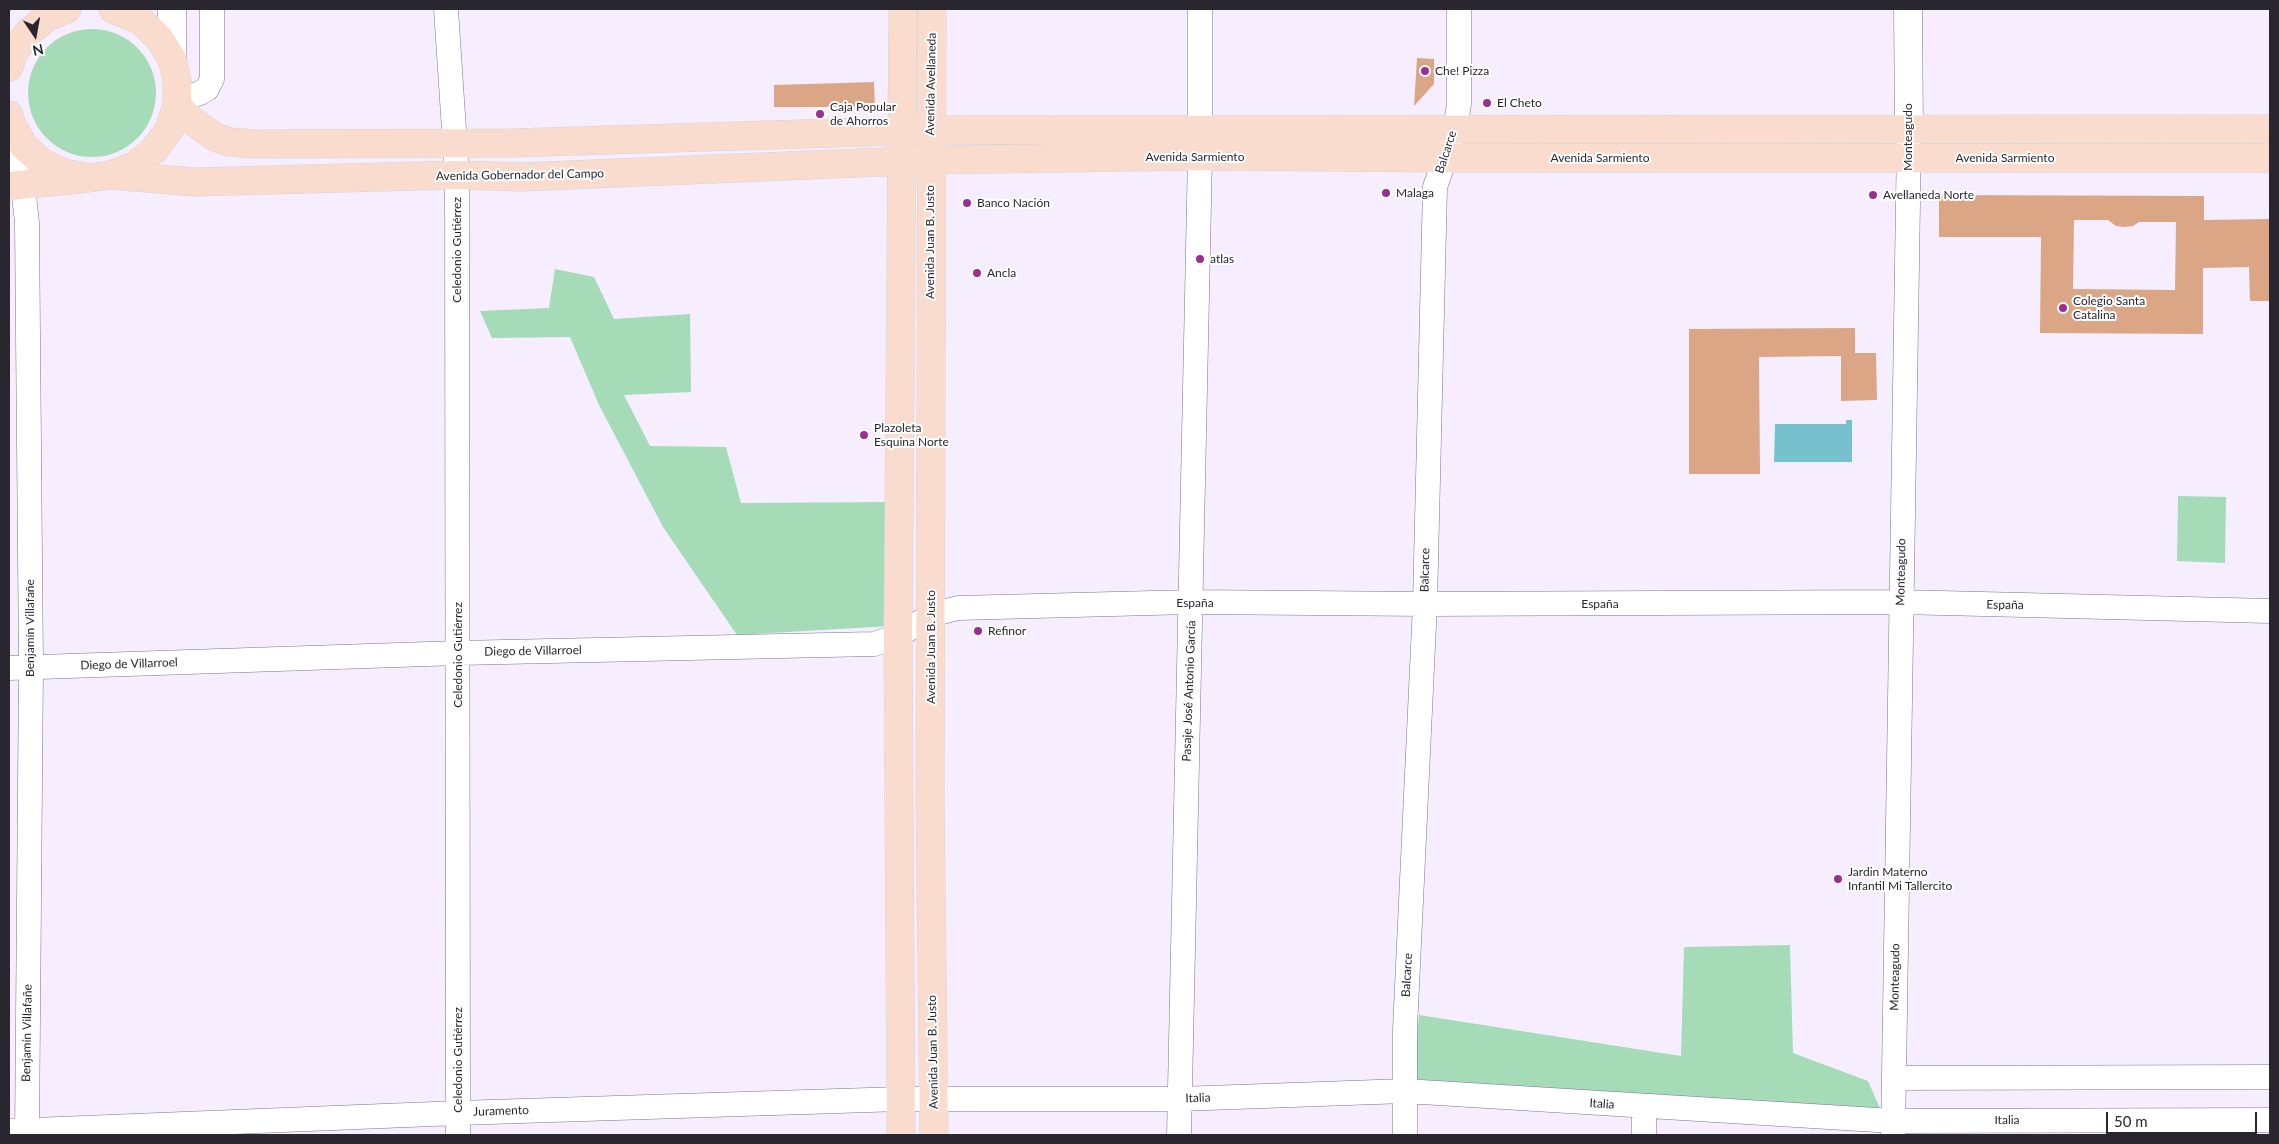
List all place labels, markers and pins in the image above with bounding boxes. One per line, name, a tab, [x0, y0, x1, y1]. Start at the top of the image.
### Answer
place label: Che! Pizza	[1435, 64, 1489, 78]
marker: Che! Pizza	[1419, 65, 1431, 77]
place label: El Cheto	[1497, 96, 1542, 110]
marker: El Cheto	[1481, 97, 1493, 109]
place label: Caja Popular de Ahorros	[830, 100, 896, 128]
marker: Caja Popular de Ahorros	[814, 108, 826, 120]
place label: Malaga	[1396, 186, 1434, 200]
marker: Malaga	[1380, 187, 1392, 199]
place label: Avellaneda Norte	[1883, 188, 1974, 202]
marker: Avellaneda Norte	[1867, 189, 1879, 201]
place label: Banco Nación	[977, 196, 1050, 210]
marker: Banco Nación	[961, 197, 973, 209]
place label: atlas	[1210, 252, 1234, 266]
marker: atlas	[1194, 253, 1206, 265]
place label: Ancla	[987, 266, 1016, 280]
marker: Ancla	[971, 267, 983, 279]
place label: Colegio Santa Catalina	[2073, 294, 2145, 322]
marker: Colegio Santa Catalina	[2057, 302, 2069, 314]
place label: Plazoleta Esquina Norte	[874, 421, 949, 449]
marker: Plazoleta Esquina Norte	[858, 429, 870, 441]
place label: Refinor	[988, 624, 1026, 638]
marker: Refinor	[972, 625, 984, 637]
place label: Jardin Materno Infantil Mi Tallercito	[1848, 865, 1952, 893]
marker: Jardin Materno Infantil Mi Tallercito	[1832, 873, 1844, 885]

